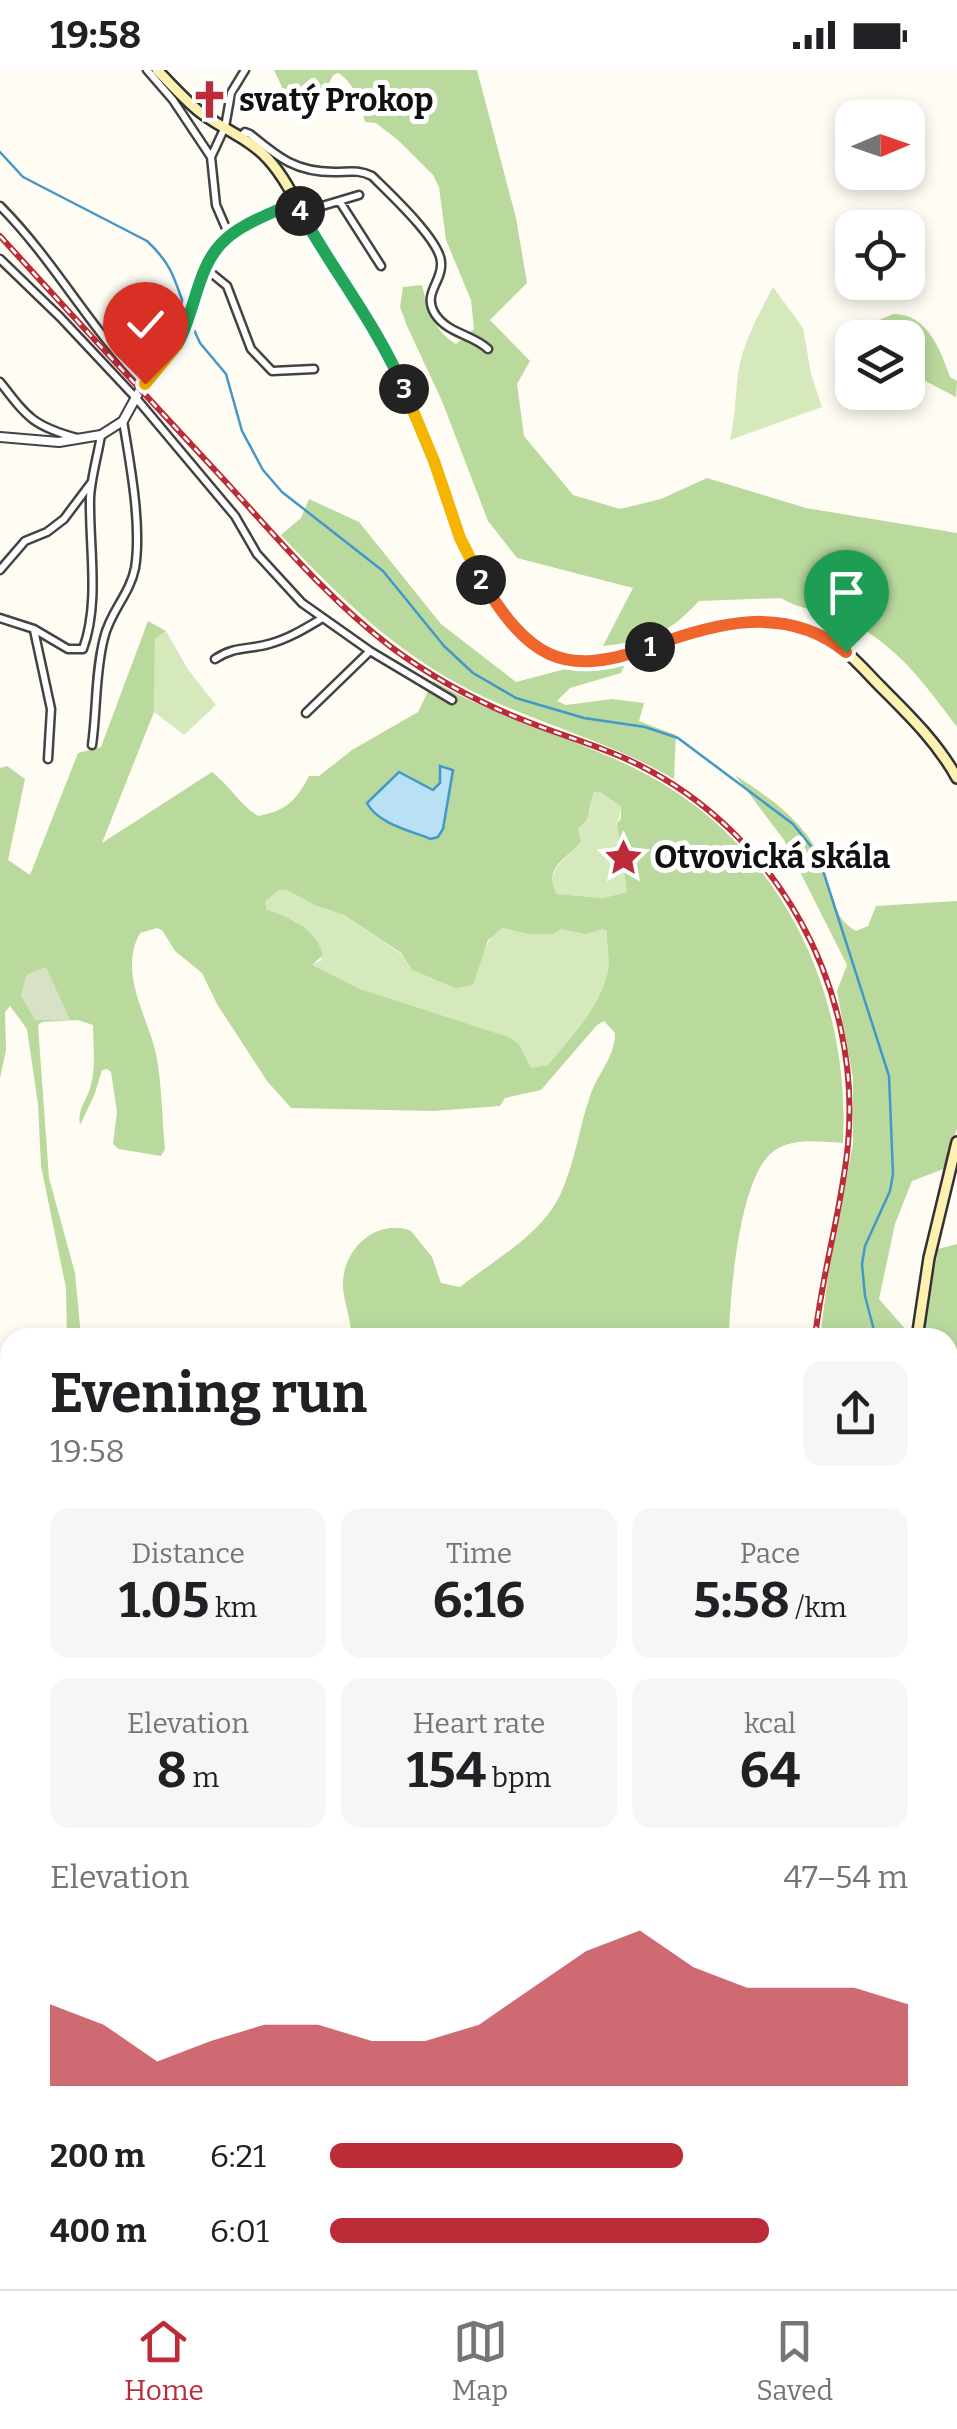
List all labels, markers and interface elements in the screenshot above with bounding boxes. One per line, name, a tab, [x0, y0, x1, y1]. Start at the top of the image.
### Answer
text: 19:58	[50, 12, 141, 58]
church icon: svatý Prokop	[188, 79, 230, 121]
place label: svatý Prokop	[239, 81, 433, 119]
north arrow	[835, 100, 925, 190]
map controls	[835, 100, 925, 410]
pin: 4	[275, 186, 325, 236]
text: 4	[291, 194, 309, 227]
button: locate	[835, 210, 925, 300]
pin	[103, 282, 188, 385]
icon: check	[118, 297, 173, 352]
button: layers	[835, 320, 925, 410]
pin: 3	[379, 364, 429, 414]
text: 3	[396, 372, 412, 405]
pin	[804, 550, 889, 653]
pin: 2	[456, 555, 506, 605]
text: 2	[473, 563, 489, 596]
icon: arrive	[819, 565, 874, 620]
pin: 1	[625, 622, 675, 672]
text: 1	[644, 630, 656, 663]
place icon: Otvovická skála	[603, 836, 645, 878]
place label: Otvovická skála	[654, 838, 890, 876]
text: Evening run	[50, 1361, 367, 1427]
button: share	[803, 1361, 908, 1466]
text: 19:58	[50, 1432, 125, 1470]
text: Distance	[131, 1537, 245, 1570]
text: Time	[446, 1537, 512, 1570]
text: Pace	[740, 1537, 800, 1570]
text: 1.05	[119, 1570, 209, 1630]
text: 6:16	[433, 1570, 525, 1630]
text: 5:58	[693, 1570, 790, 1630]
text: km	[209, 1591, 257, 1624]
text: /km	[790, 1591, 847, 1624]
text: Elevation	[127, 1707, 249, 1740]
text: Heart rate	[413, 1707, 545, 1740]
text: kcal	[744, 1707, 796, 1740]
text: 8	[157, 1740, 187, 1800]
text: 154	[407, 1740, 486, 1800]
text: 64	[740, 1740, 800, 1800]
text: m	[187, 1761, 219, 1794]
text: bpm	[486, 1761, 551, 1794]
text: Elevation	[50, 1858, 190, 1896]
text: 47–54 m	[784, 1858, 908, 1896]
text: 200 m	[50, 2137, 145, 2175]
text: 6:21	[210, 2137, 266, 2175]
text: 400 m	[50, 2212, 146, 2250]
text: 6:01	[210, 2212, 269, 2250]
tab: Home	[124, 2314, 204, 2407]
tab: Map	[452, 2314, 508, 2407]
tab: Saved	[756, 2314, 833, 2407]

